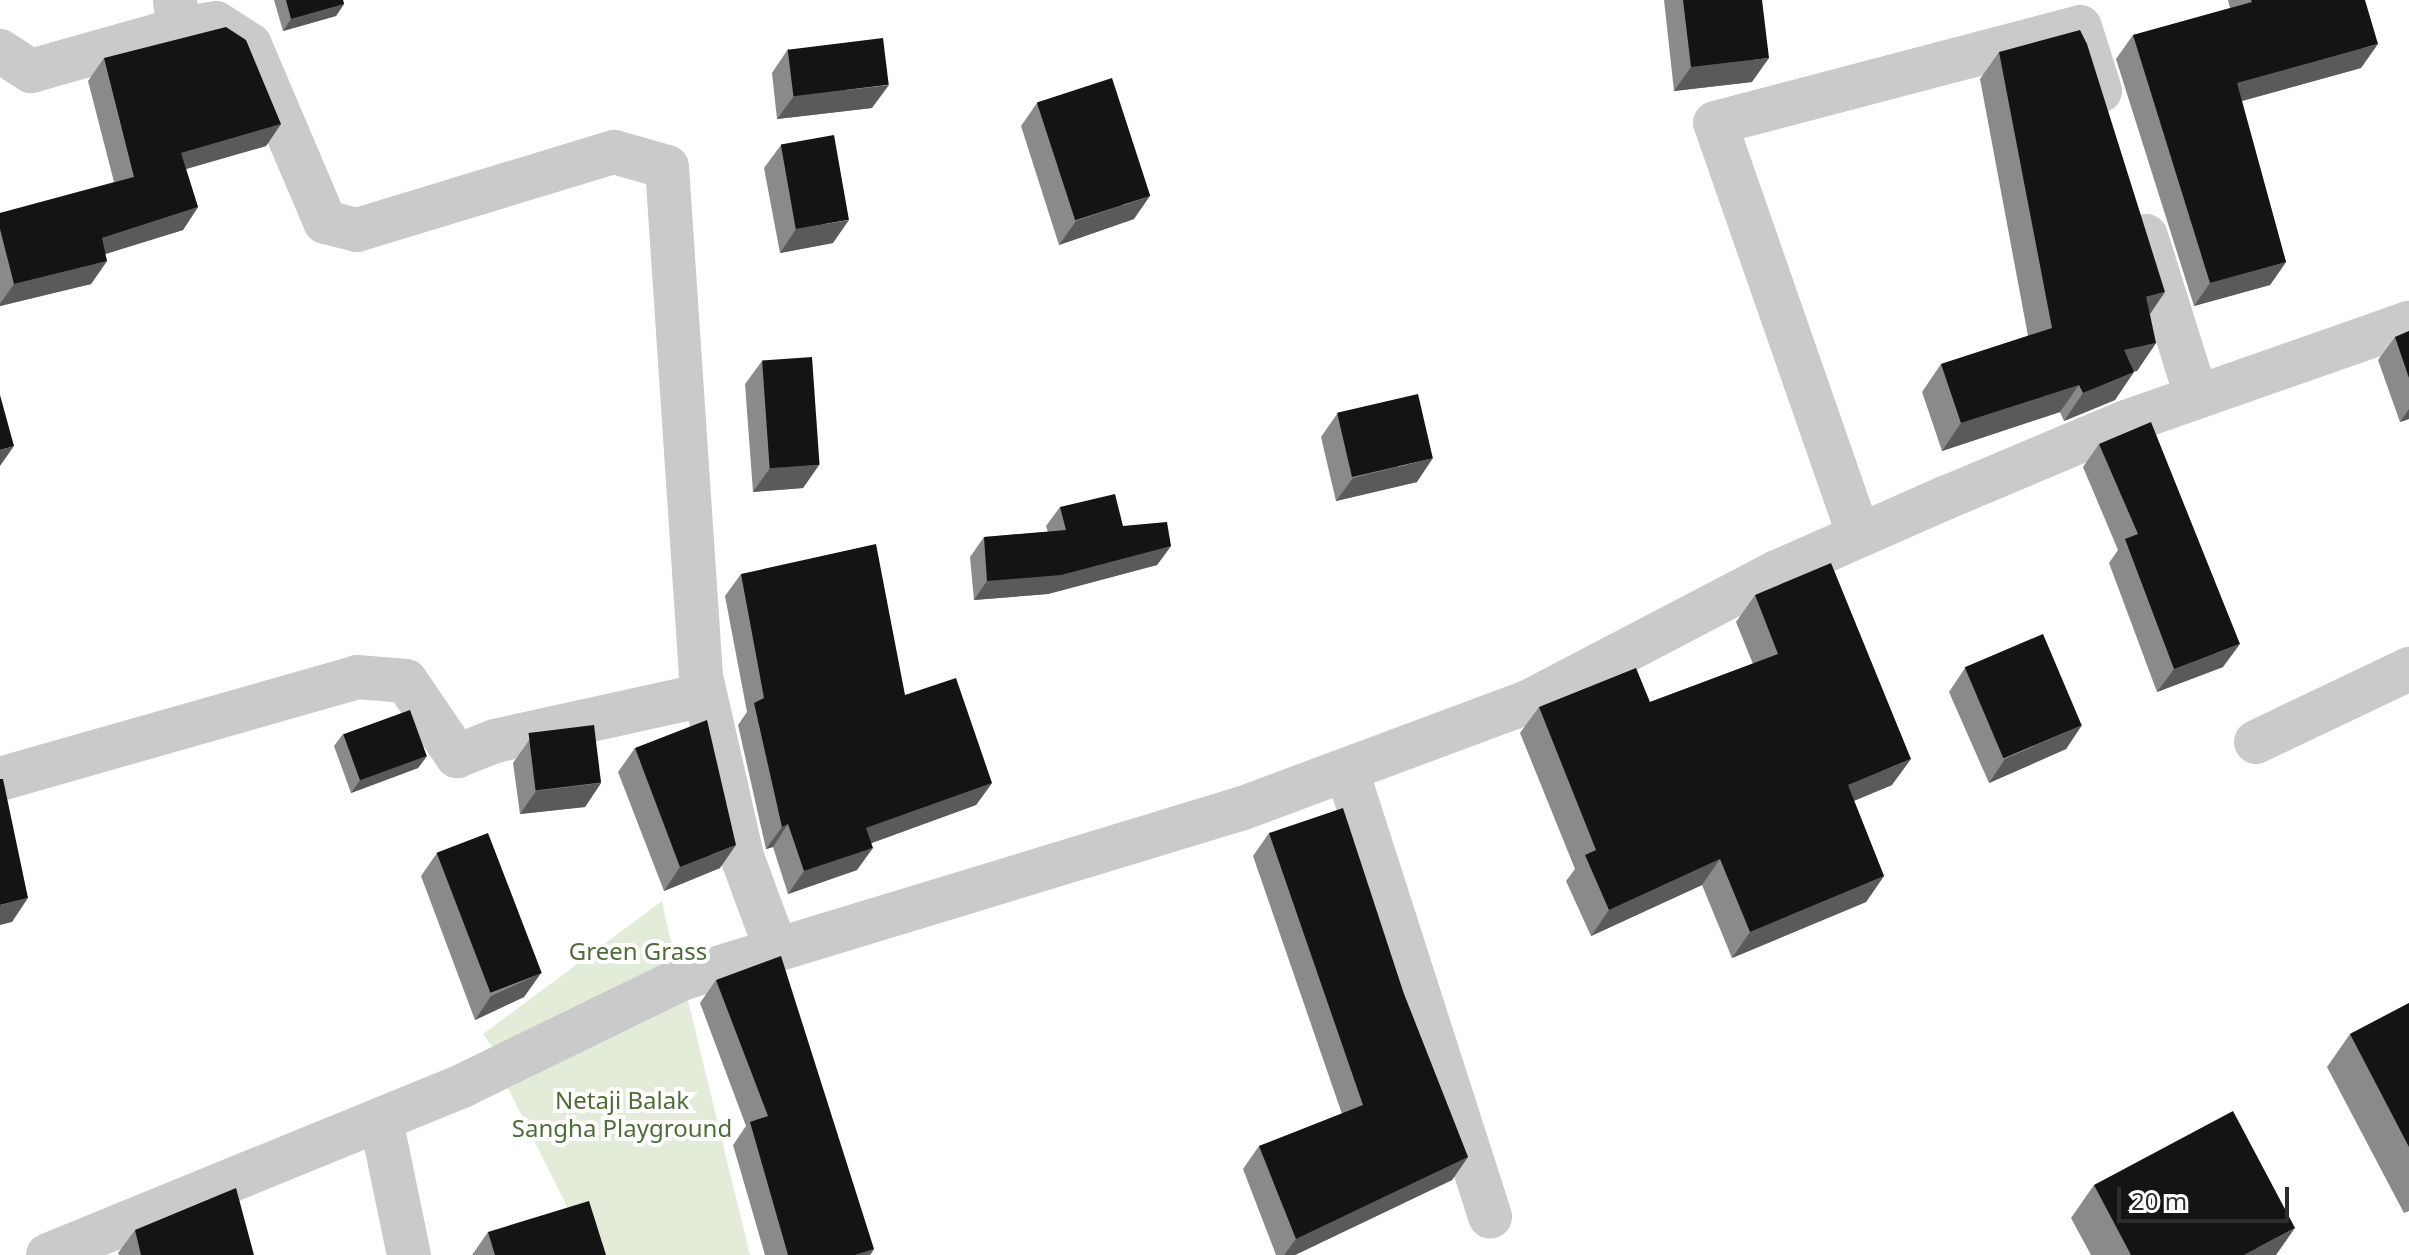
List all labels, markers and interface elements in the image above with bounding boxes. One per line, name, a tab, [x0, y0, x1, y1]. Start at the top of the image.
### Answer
park label: Green Grass	[569, 937, 707, 965]
park label: Netaji Balak Sangha Playground	[512, 1086, 732, 1142]
scale bar	[2121, 1171, 2293, 1221]
text: 20 m	[2131, 1184, 2187, 1217]

